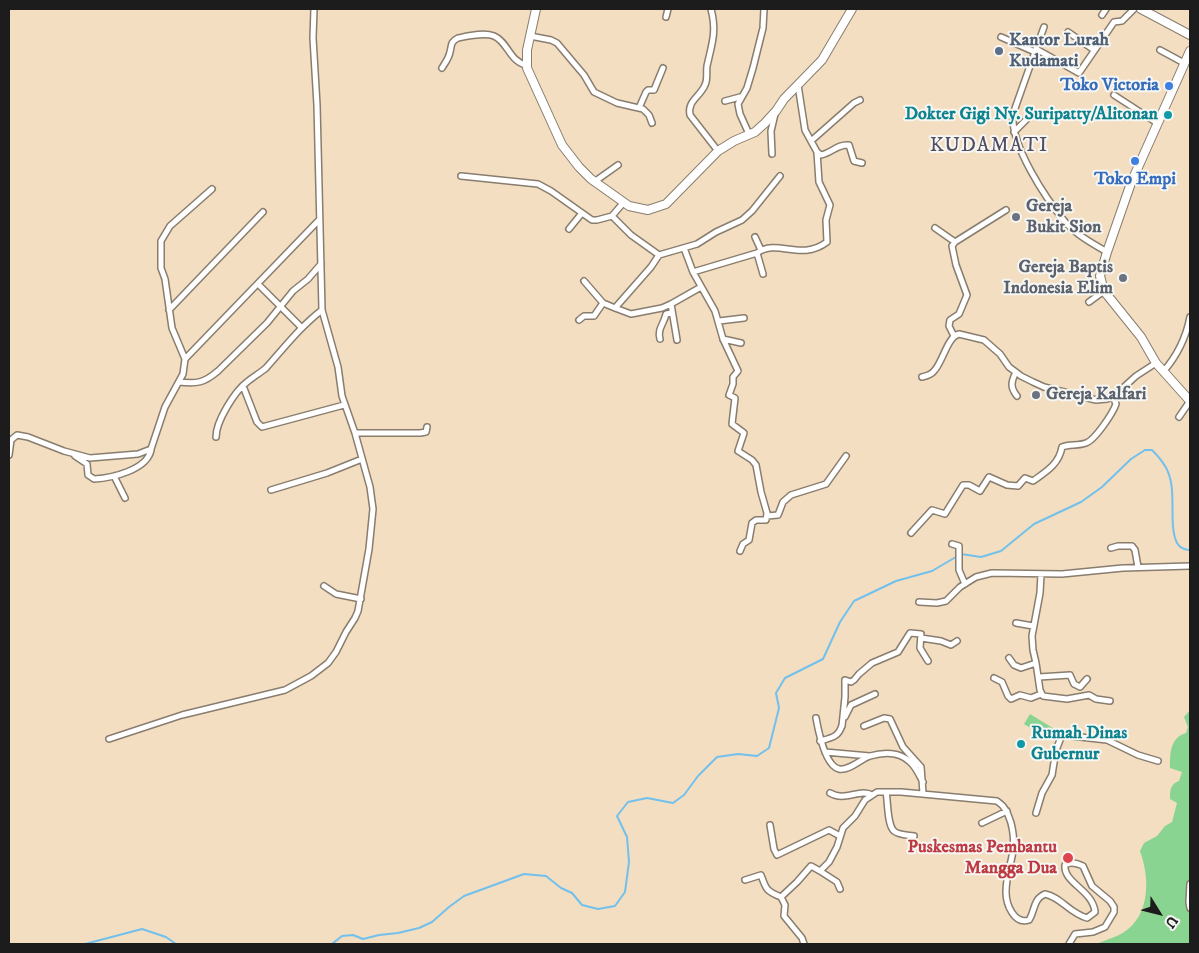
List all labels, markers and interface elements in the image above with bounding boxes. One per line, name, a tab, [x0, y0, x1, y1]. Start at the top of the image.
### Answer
place label: Kantor Lurah Kudamati	[1009, 30, 1109, 72]
marker: Kantor Lurah Kudamati	[993, 45, 1005, 57]
place label: Toko Victoria	[1060, 75, 1159, 97]
marker: Toko Victoria	[1163, 80, 1175, 92]
place label: Dokter Gigi Ny. Suripatty/Alitonan	[905, 104, 1158, 126]
marker: Dokter Gigi Ny. Suripatty/Alitonan	[1162, 109, 1174, 121]
district label: KUDAMATI	[929, 135, 1049, 159]
marker: Toko Empi	[1129, 155, 1141, 167]
place label: Toko Empi	[1094, 169, 1176, 191]
place label: Gereja Bukit Sion	[1026, 196, 1101, 238]
marker: Gereja Bukit Sion	[1010, 211, 1022, 223]
place label: Gereja Baptis Indonesia Elim	[1003, 257, 1113, 300]
marker: Gereja Baptis Indonesia Elim	[1117, 272, 1129, 284]
place label: Gereja Kalfari	[1046, 384, 1146, 406]
marker: Gereja Kalfari	[1030, 389, 1042, 401]
place label: Rumah Dinas Gubernur	[1031, 723, 1127, 766]
marker: Rumah Dinas Gubernur	[1015, 738, 1027, 750]
place label: Puskesmas Pembantu Mangga Dua	[908, 837, 1057, 880]
marker: Puskesmas Pembantu Mangga Dua	[1061, 851, 1075, 865]
north arrow	[1134, 888, 1184, 938]
text: U	[1161, 912, 1182, 931]

